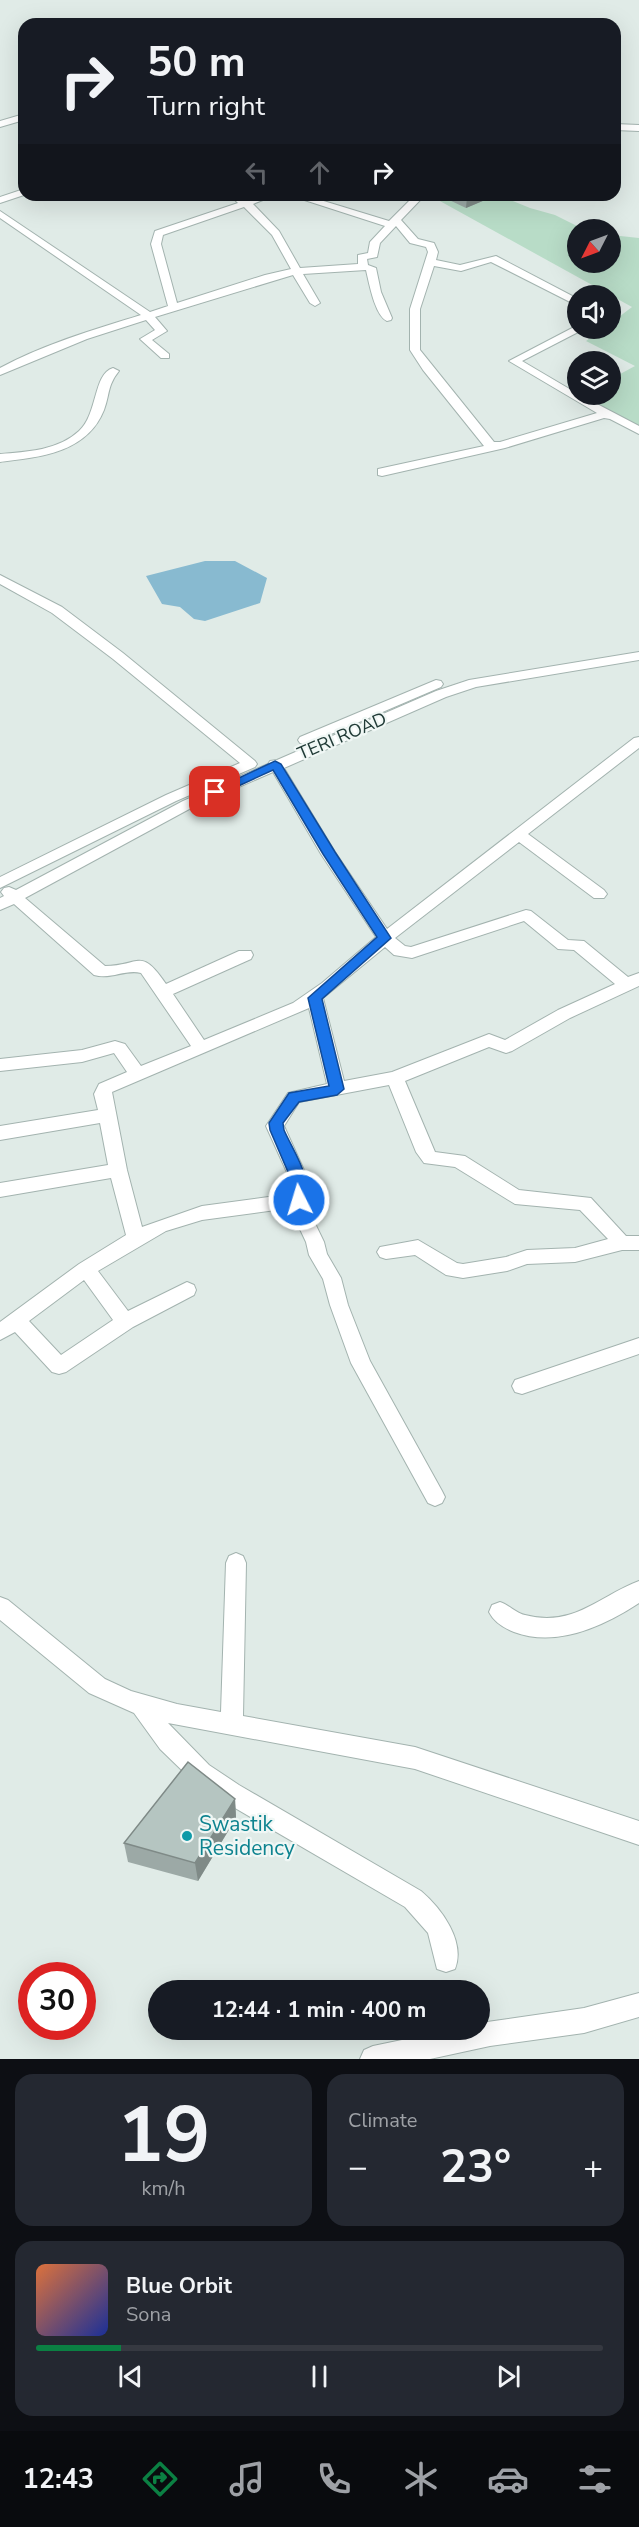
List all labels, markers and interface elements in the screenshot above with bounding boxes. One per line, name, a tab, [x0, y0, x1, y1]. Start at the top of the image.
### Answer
text: 50 m	[147, 34, 246, 91]
icon: right	[48, 42, 126, 120]
text: Turn right	[147, 88, 265, 125]
icon: left	[240, 156, 273, 189]
icon: ahead	[303, 156, 336, 189]
icon: right	[366, 156, 399, 189]
north arrow	[567, 219, 621, 273]
map controls	[567, 219, 621, 405]
button: sound	[567, 285, 621, 339]
button: layers	[567, 351, 621, 405]
street label: TERI ROAD	[294, 706, 390, 766]
pin	[189, 766, 240, 817]
icon: arrive	[198, 775, 231, 808]
position arrow	[267, 1168, 331, 1232]
place label: Swastik Residency	[199, 1810, 295, 1862]
marker: Swastik Residency	[180, 1829, 194, 1843]
speed limit sign: 30	[18, 1962, 96, 2040]
text: 12:44 · 1 min · 400 m	[212, 1995, 426, 2025]
text: 19	[117, 2082, 210, 2189]
text: Climate	[348, 2107, 417, 2134]
text: 23°	[440, 2137, 511, 2198]
text: −	[348, 2145, 368, 2190]
text: +	[583, 2145, 603, 2190]
text: km/h	[141, 2175, 186, 2202]
text: Blue Orbit	[126, 2271, 232, 2301]
text: Sona	[126, 2301, 171, 2328]
icon: previous	[114, 2360, 147, 2393]
icon: pause	[303, 2360, 336, 2393]
icon: next	[492, 2360, 525, 2393]
icon: directions	[139, 2458, 181, 2500]
icon: music	[226, 2458, 268, 2500]
icon: phone	[313, 2458, 355, 2500]
icon: climate	[400, 2458, 442, 2500]
icon: car	[487, 2458, 529, 2500]
icon: filters	[574, 2458, 616, 2500]
text: 12:43	[23, 2461, 94, 2498]

